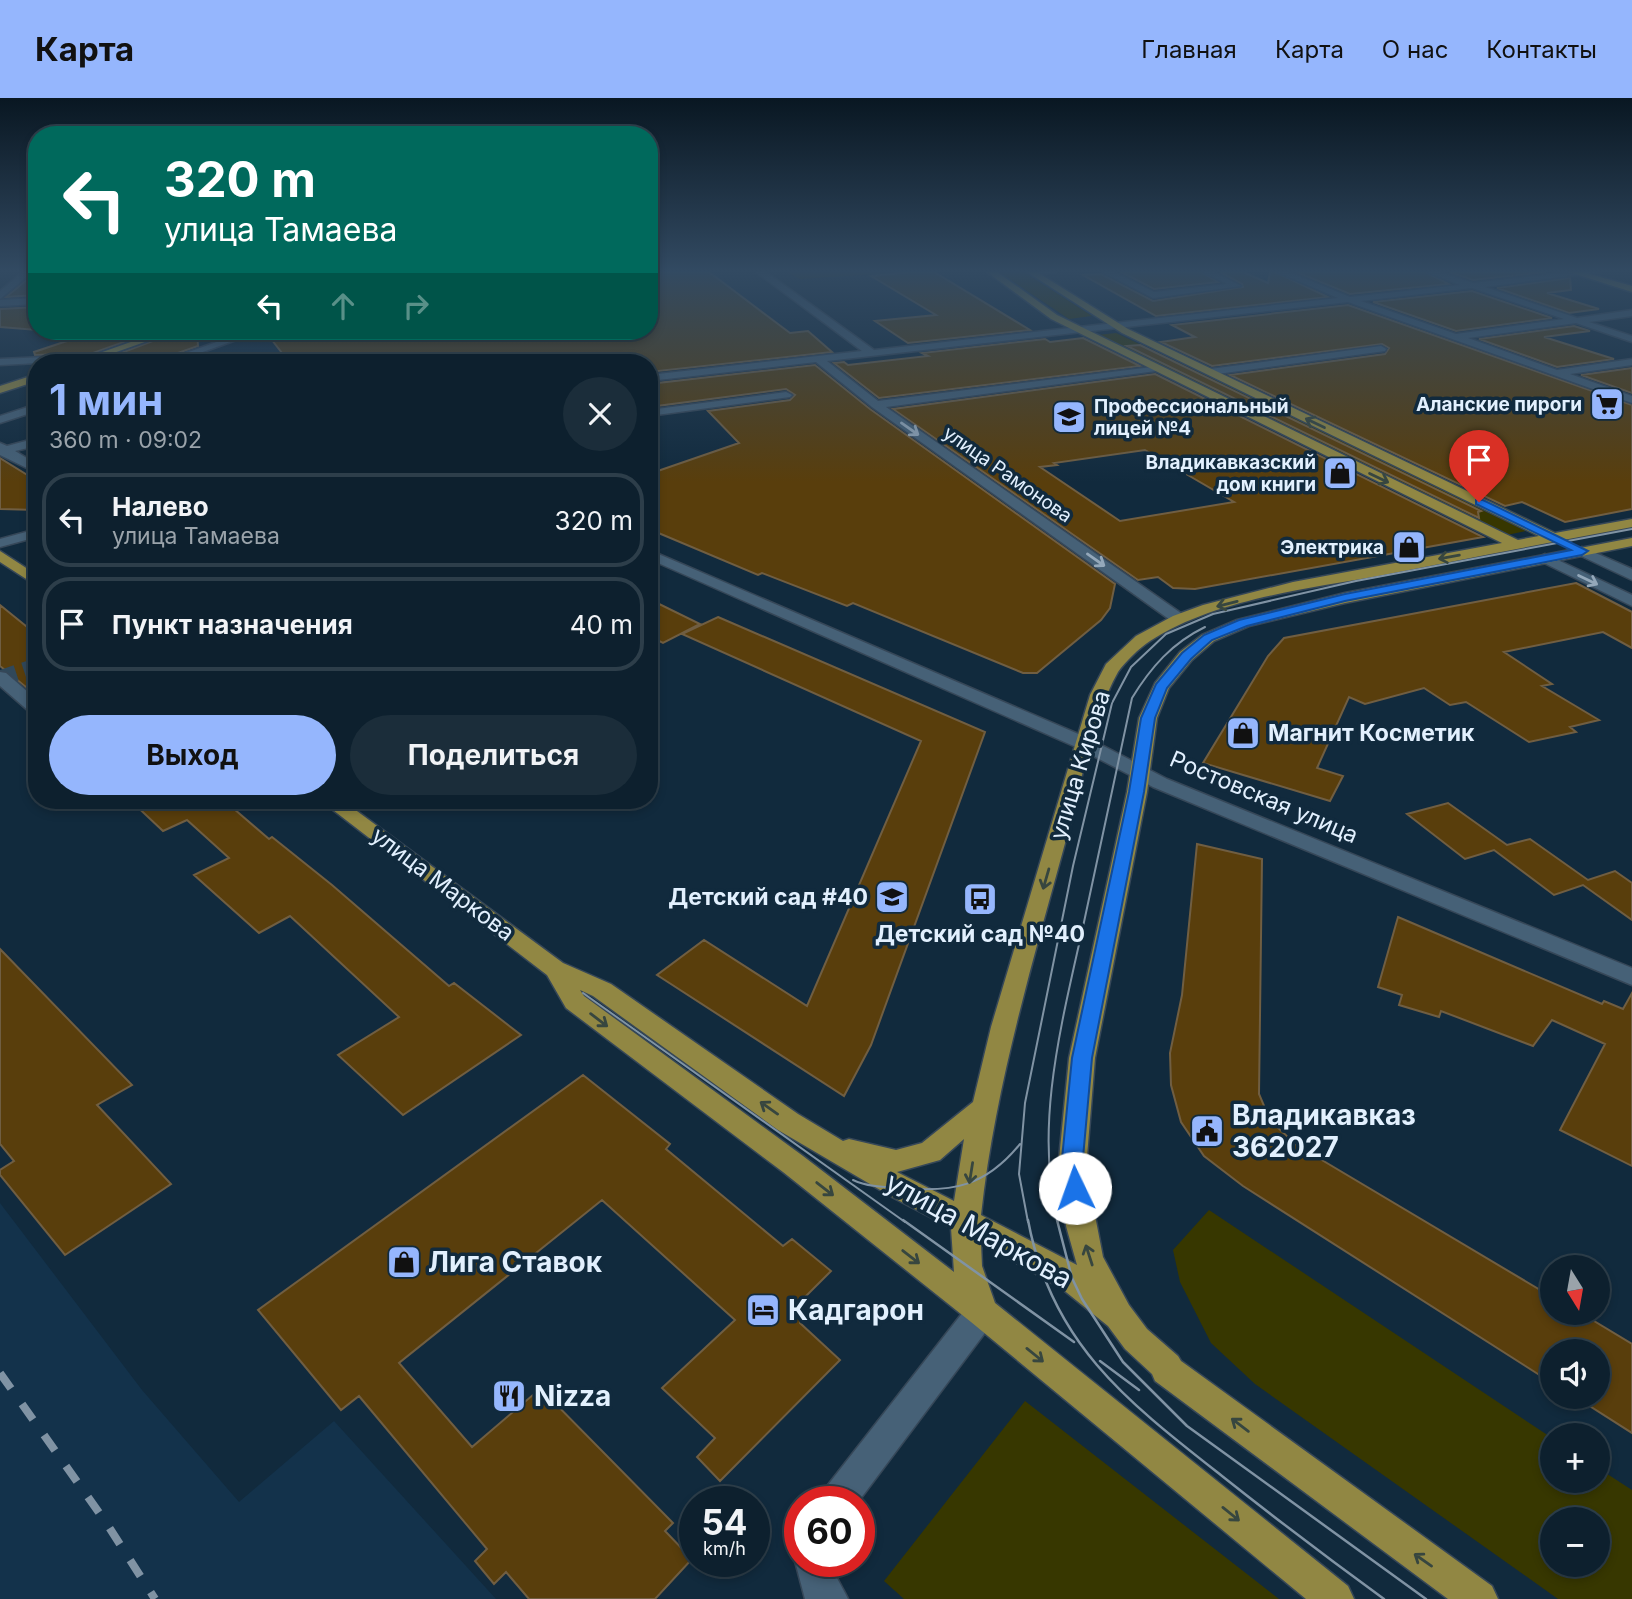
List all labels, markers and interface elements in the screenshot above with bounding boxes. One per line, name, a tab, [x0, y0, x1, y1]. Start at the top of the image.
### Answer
text: Карта	[35, 29, 134, 69]
text: Главная	[1141, 35, 1237, 64]
text: Карта	[1275, 35, 1344, 64]
text: О нас	[1382, 35, 1448, 64]
text: Контакты	[1486, 35, 1597, 64]
text: 320 m	[164, 150, 316, 209]
icon: left	[49, 154, 140, 245]
text: улица Тамаева	[164, 210, 398, 249]
icon: left	[251, 287, 289, 325]
icon: ahead	[324, 287, 362, 325]
icon: right	[397, 287, 435, 325]
text: 1 мин	[49, 374, 163, 425]
button: close	[563, 377, 637, 451]
supermarket icon: Аланские пироги	[1588, 385, 1626, 423]
place label: Аланские пироги	[1416, 393, 1582, 416]
place label: Профессиональный лицей №4	[1094, 395, 1288, 440]
school or university icon: Профессиональный лицей №4	[1050, 398, 1088, 436]
one-way arrow	[1305, 415, 1326, 429]
street label: улица Рамонова	[939, 421, 1077, 527]
one-way arrow	[900, 422, 919, 436]
text: 360 m · 09:02	[49, 426, 202, 454]
pin	[1449, 430, 1509, 502]
icon: arrive	[1460, 441, 1498, 479]
place label: Владикавказский дом книги	[1145, 451, 1316, 496]
shop icon: Владикавказский дом книги	[1321, 454, 1359, 492]
one-way arrow	[1368, 471, 1389, 485]
text: Налево	[112, 491, 209, 522]
icon: left	[53, 501, 91, 539]
text: 320 m	[555, 505, 633, 536]
text: улица Тамаева	[112, 522, 280, 550]
shop icon: Электрика	[1390, 528, 1428, 566]
place label: Электрика	[1280, 536, 1384, 559]
one-way arrow	[1438, 551, 1461, 565]
one-way arrow	[1086, 553, 1105, 567]
one-way arrow	[1577, 573, 1598, 587]
one-way arrow	[1216, 598, 1238, 611]
icon: arrive	[53, 605, 91, 643]
text: Пункт назначения	[112, 609, 353, 640]
text: 40 m	[570, 609, 633, 640]
street label: улица Кирова	[1044, 687, 1116, 843]
shop icon: Магнит Косметик	[1224, 714, 1262, 752]
button: Выход	[49, 715, 336, 795]
button: Поделиться	[350, 715, 637, 795]
place label: Магнит Косметик	[1268, 719, 1475, 747]
street label: Ростовская улица	[1166, 745, 1362, 849]
street label: улица Маркова	[366, 821, 520, 947]
one-way arrow	[1038, 868, 1051, 890]
school or university icon: Детский сад #40	[873, 878, 911, 916]
bus stop icon: Детский сад №40	[961, 880, 999, 918]
place label: Детский сад #40	[668, 883, 868, 911]
place label: Детский сад №40	[875, 920, 1085, 948]
one-way arrow	[589, 1013, 608, 1027]
place label: Владикавказ 362027	[1232, 1098, 1416, 1164]
one-way arrow	[760, 1101, 779, 1115]
public building icon: Владикавказ 362027	[1188, 1112, 1226, 1150]
position arrow	[1038, 1151, 1112, 1225]
one-way arrow	[964, 1161, 977, 1184]
street label: улица Маркова	[880, 1165, 1078, 1295]
one-way arrow	[815, 1182, 834, 1197]
shop icon: Лига Ставок	[385, 1243, 423, 1281]
one-way arrow	[1082, 1244, 1095, 1266]
place label: Лига Ставок	[428, 1245, 603, 1279]
one-way arrow	[901, 1249, 919, 1264]
north arrow	[1540, 1255, 1610, 1325]
map controls	[1540, 1255, 1610, 1577]
hotel icon: Кадгарон	[744, 1291, 782, 1329]
place label: Кадгарон	[788, 1293, 924, 1327]
button: sound	[1540, 1339, 1610, 1409]
one-way arrow	[1026, 1347, 1044, 1362]
restaurant icon: Nizza	[490, 1377, 528, 1415]
place label: Nizza	[534, 1379, 611, 1413]
one-way arrow	[1231, 1417, 1250, 1432]
button: +	[1540, 1423, 1610, 1493]
speed limit sign: 60	[784, 1486, 875, 1577]
text: 54	[701, 1501, 748, 1543]
one-way arrow	[1221, 1506, 1239, 1521]
button: −	[1540, 1507, 1610, 1577]
text: km/h	[703, 1538, 746, 1559]
one-way arrow	[1414, 1553, 1433, 1567]

